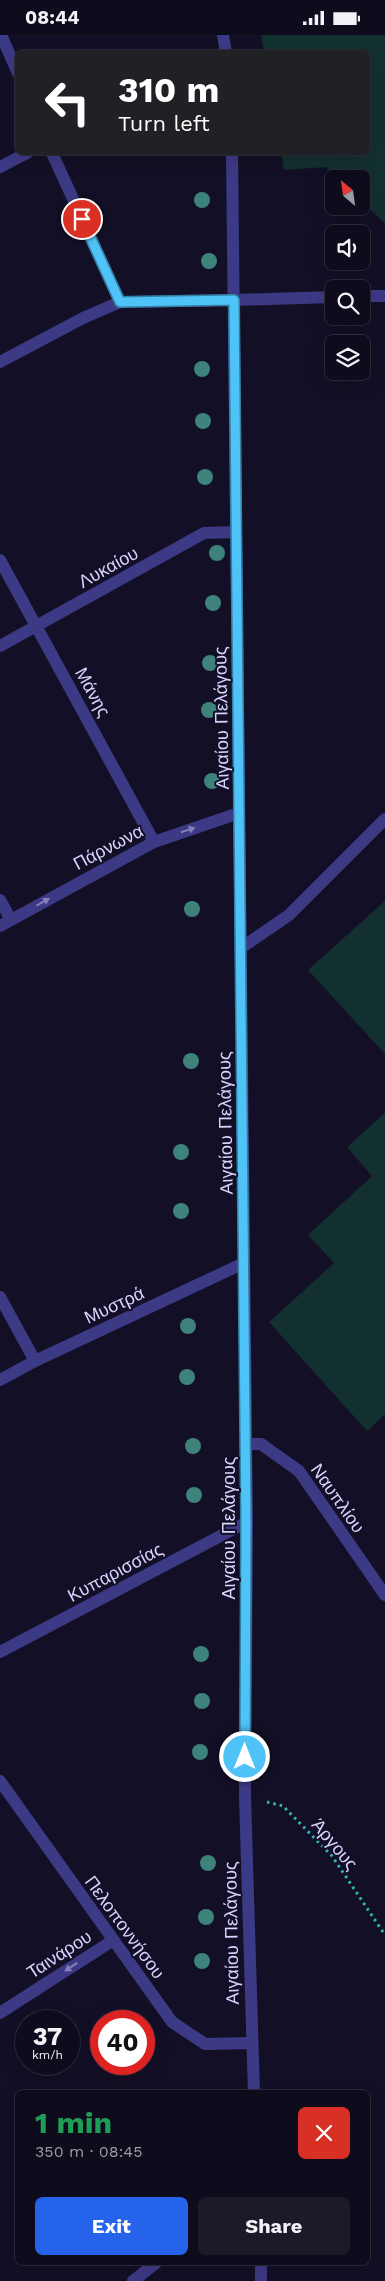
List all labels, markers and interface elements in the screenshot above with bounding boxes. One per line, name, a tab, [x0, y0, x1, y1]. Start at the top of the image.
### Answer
text: 08:44	[25, 6, 79, 29]
text: 310 m	[118, 69, 219, 111]
icon: left	[35, 70, 100, 135]
text: Turn left	[118, 111, 210, 136]
north arrow	[325, 170, 370, 215]
map controls	[325, 170, 370, 380]
pin	[61, 198, 103, 240]
icon: arrive	[68, 205, 96, 233]
button: sound	[325, 225, 370, 270]
button: search	[325, 280, 370, 325]
button: layers	[325, 335, 370, 380]
street label: Λυκαίου	[75, 542, 141, 592]
street label: Αιγαίου Πελάγους	[209, 646, 233, 790]
street label: Μάνης	[71, 664, 115, 721]
street label: Πάρνωνα	[69, 820, 147, 874]
one-way arrow	[181, 826, 196, 834]
one-way arrow	[36, 898, 49, 907]
street label: Αιγαίου Πελάγους	[213, 1051, 237, 1195]
street label: Μυστρά	[81, 1282, 147, 1328]
street label: Αιγαίου Πελάγους	[218, 1456, 239, 1600]
street label: Ναυπλίου	[307, 1459, 369, 1537]
street label: Κυπαρισσίας	[64, 1538, 167, 1606]
position arrow	[218, 1730, 270, 1782]
street label: Άργους	[308, 1814, 362, 1874]
street label: Αιγαίου Πελάγους	[219, 1861, 243, 2005]
street label: Πελοποννήσου	[81, 1871, 169, 1983]
street label: Ταινάρου	[23, 1925, 95, 1983]
one-way arrow	[65, 1962, 78, 1972]
speed limit sign: 40	[90, 2010, 155, 2075]
text: 37	[33, 2022, 62, 2051]
text: km/h	[32, 2048, 63, 2062]
text: 1 min	[35, 2105, 112, 2140]
button: close	[298, 2107, 350, 2159]
text: 350 m · 08:45	[35, 2142, 142, 2161]
button: Exit	[35, 2197, 188, 2255]
button: Share	[198, 2197, 350, 2255]

